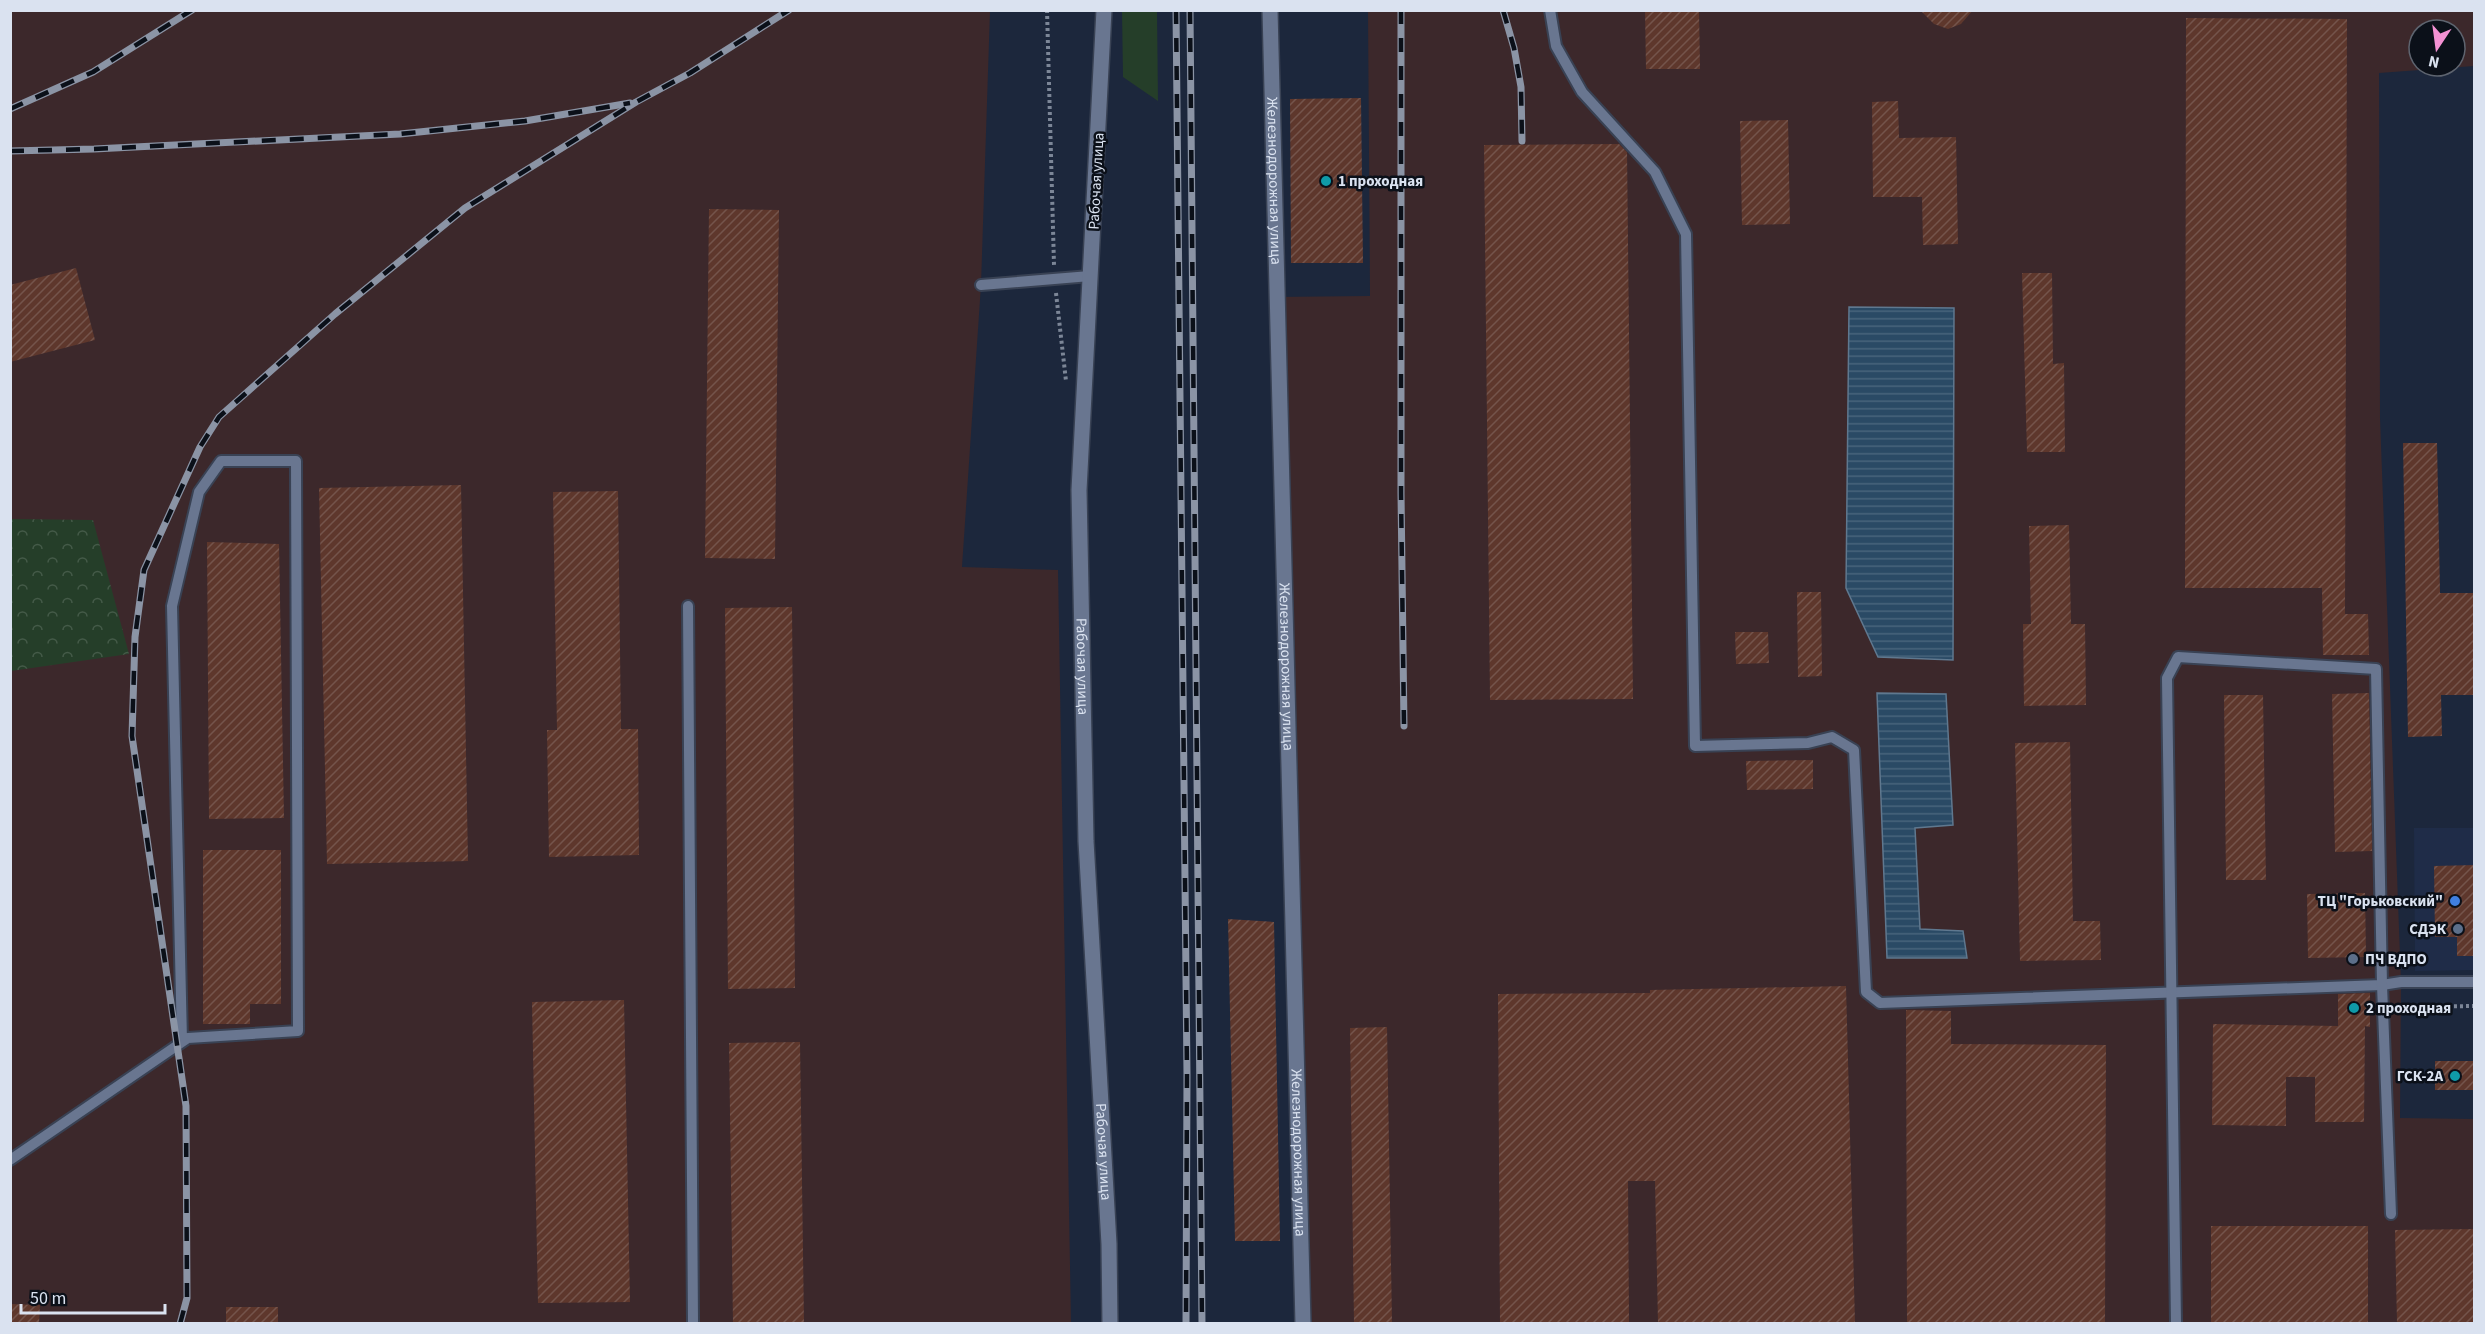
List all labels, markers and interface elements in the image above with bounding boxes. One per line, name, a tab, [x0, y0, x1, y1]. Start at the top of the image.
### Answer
north arrow	[2407, 18, 2467, 78]
text: N	[2426, 50, 2442, 74]
street label: Железнодорожная улица	[1261, 97, 1286, 265]
street label: Рабочая улица	[1083, 132, 1110, 230]
place label: 1 проходная	[1338, 171, 1423, 192]
marker: 1 проходная	[1319, 174, 1333, 188]
street label: Железнодорожная улица	[1273, 583, 1299, 751]
street label: Рабочая улица	[1071, 618, 1093, 715]
place label: ТЦ "Горьковский"	[2318, 891, 2443, 912]
marker: ТЦ "Горьковский"	[2448, 894, 2462, 908]
place label: СДЭК	[2409, 919, 2447, 940]
marker: СДЭК	[2451, 922, 2465, 936]
place label: ПЧ ВДПО	[2365, 949, 2427, 970]
marker: ПЧ ВДПО	[2346, 952, 2360, 966]
place label: 2 проходная	[2366, 998, 2451, 1019]
marker: 2 проходная	[2347, 1001, 2361, 1015]
place label: ГСК-2А	[2397, 1066, 2443, 1087]
street label: Железнодорожная улица	[1286, 1069, 1311, 1237]
marker: ГСК-2А	[2448, 1069, 2462, 1083]
street label: Рабочая улица	[1090, 1103, 1116, 1201]
scale bar	[21, 1277, 165, 1315]
text: 50 m	[30, 1286, 66, 1311]

